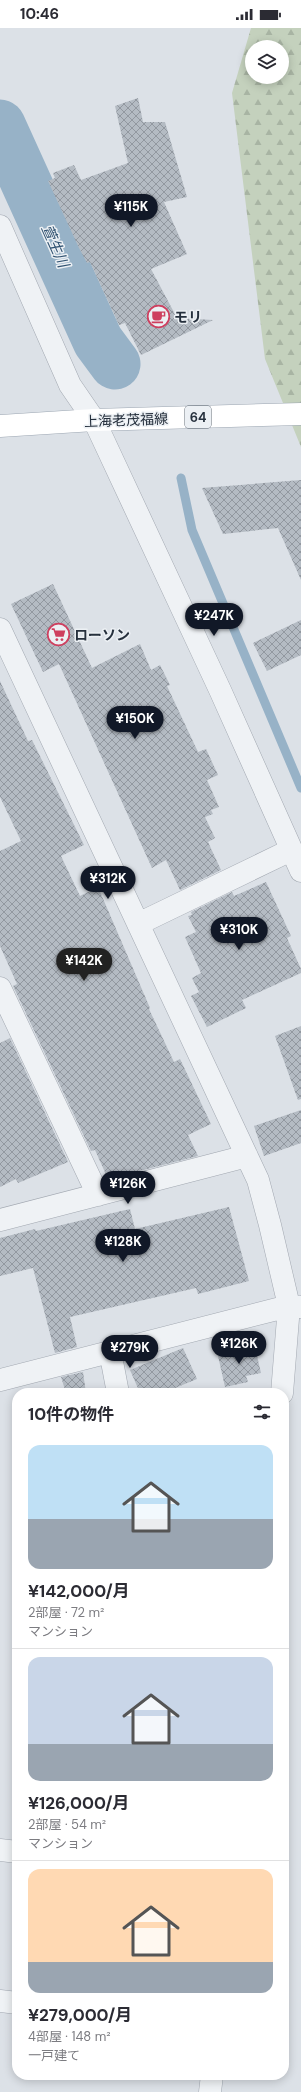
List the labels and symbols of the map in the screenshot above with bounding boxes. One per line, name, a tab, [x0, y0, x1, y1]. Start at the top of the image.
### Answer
pin: ¥115K	[103, 194, 159, 228]
water label: 萱生川	[37, 221, 74, 272]
cafe icon: モリ	[145, 304, 171, 330]
place label: モリ	[174, 308, 202, 326]
road number: 64	[185, 406, 211, 428]
street label: 上海老茂福線	[84, 410, 168, 430]
pin: ¥247K	[186, 603, 242, 637]
supermarket icon: ローソン	[45, 622, 71, 648]
place label: ローソン	[74, 626, 130, 644]
pin: ¥150K	[107, 706, 163, 740]
pin: ¥312K	[80, 866, 136, 900]
pin: ¥310K	[211, 917, 267, 951]
pin: ¥142K	[56, 948, 112, 982]
pin: ¥126K	[100, 1171, 156, 1205]
pin: ¥128K	[95, 1229, 151, 1263]
pin: ¥126K	[211, 1331, 267, 1365]
pin: ¥279K	[102, 1335, 158, 1369]

